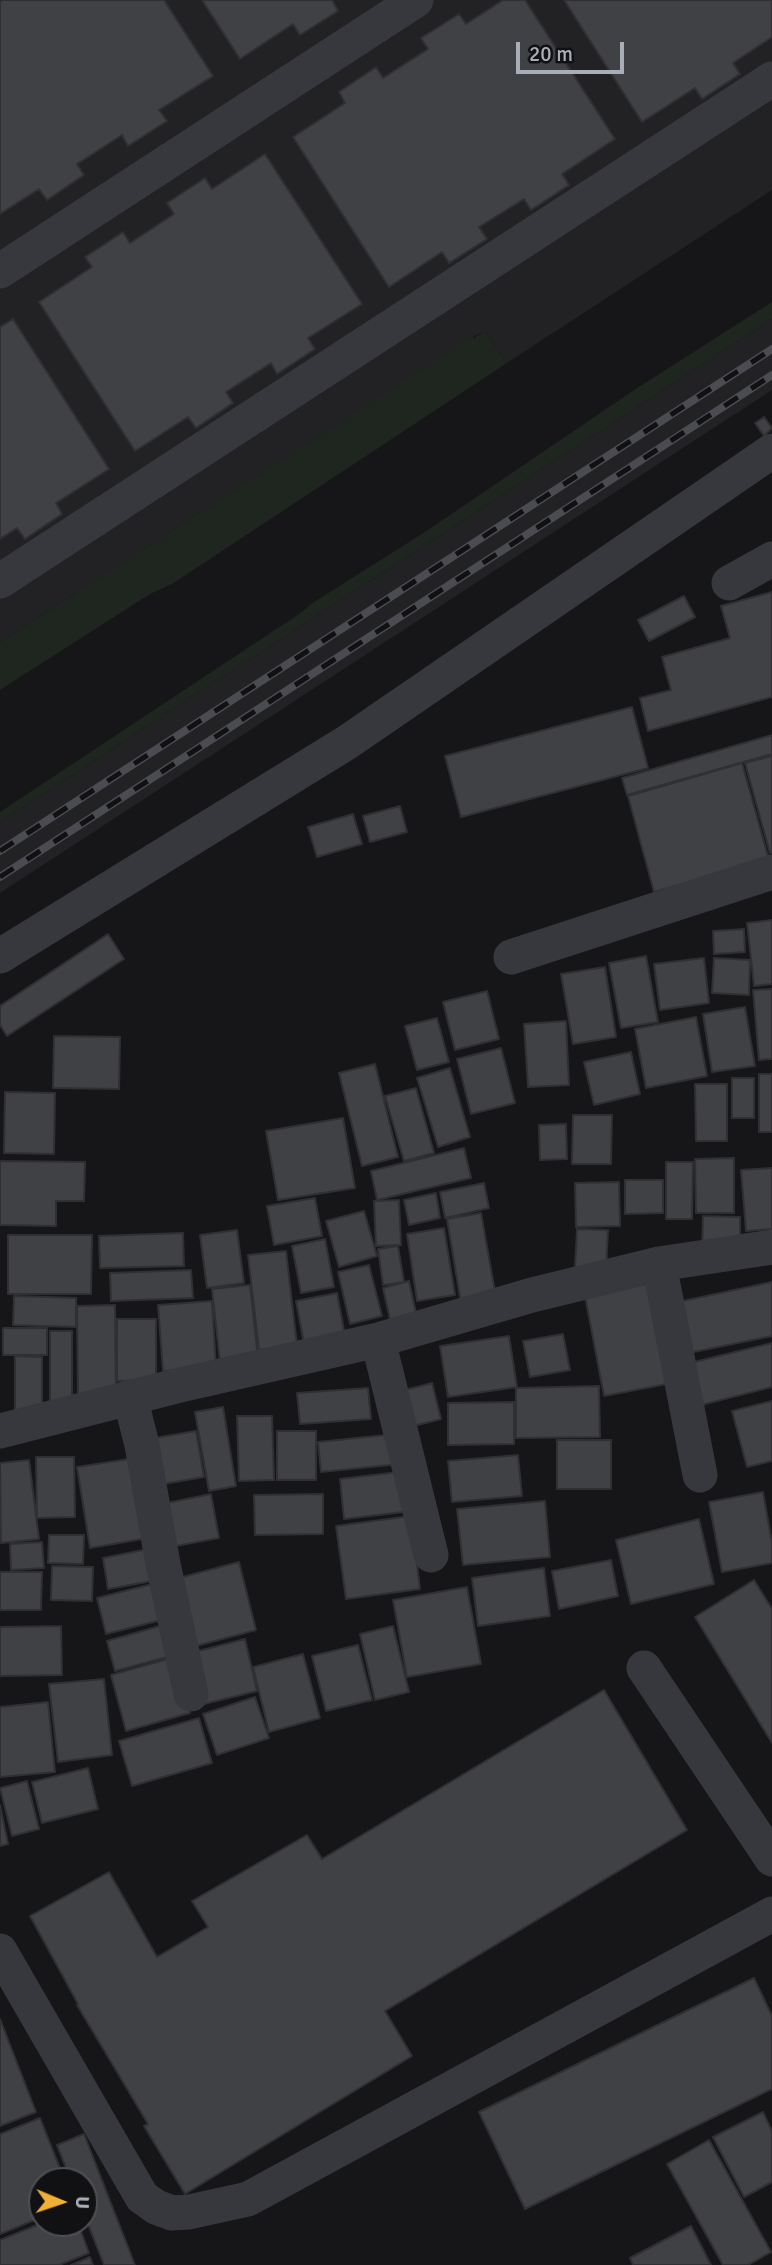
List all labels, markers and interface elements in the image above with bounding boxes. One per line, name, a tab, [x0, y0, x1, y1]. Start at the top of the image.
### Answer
scale bar	[520, 28, 628, 72]
text: 20 m	[529, 41, 573, 67]
north arrow	[28, 2167, 98, 2237]
text: U	[70, 2196, 94, 2209]

